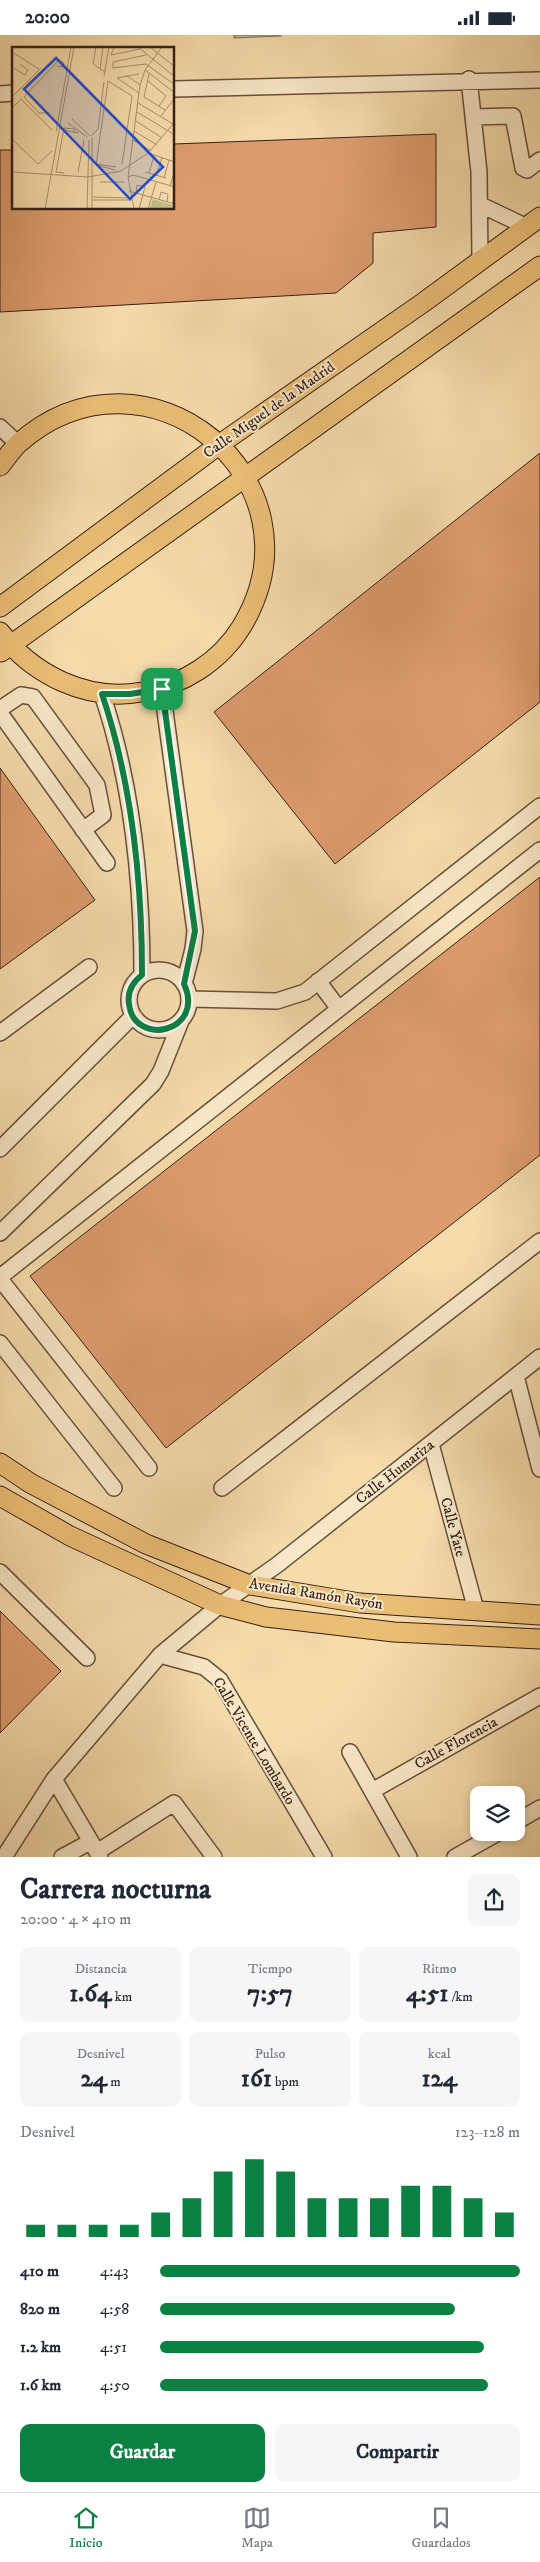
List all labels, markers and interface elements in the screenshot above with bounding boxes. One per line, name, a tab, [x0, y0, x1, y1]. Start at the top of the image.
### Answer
text: 20:00	[25, 6, 70, 29]
inset map	[12, 47, 175, 210]
street label: Calle Miguel de la Madrid	[200, 357, 339, 463]
pin	[141, 668, 183, 710]
icon: arrive	[148, 675, 176, 703]
street label: Calle Humariza	[352, 1435, 438, 1509]
street label: Calle Yate	[436, 1495, 470, 1559]
street label: Avenida Ramón Rayón	[248, 1574, 384, 1614]
street label: Calle Vicente Lombardo	[208, 1674, 300, 1808]
street label: Calle Florencia	[411, 1712, 501, 1774]
map controls	[470, 1786, 525, 1841]
button: layers	[470, 1786, 525, 1841]
text: Carrera nocturna	[20, 1872, 211, 1907]
button: share	[468, 1874, 520, 1926]
text: 20:00 · 4 × 410 m	[20, 1909, 131, 1929]
text: Distancia	[75, 1960, 127, 1978]
text: Tiempo	[248, 1960, 292, 1978]
text: Ritmo	[422, 1960, 457, 1978]
text: 1.64	[69, 1978, 112, 2009]
text: 7:57	[247, 1978, 293, 2009]
text: 4:51	[406, 1978, 448, 2009]
text: km	[112, 1988, 132, 2006]
text: /km	[448, 1988, 473, 2006]
text: Desnivel	[77, 2045, 125, 2063]
text: Pulso	[255, 2045, 285, 2063]
text: kcal	[428, 2045, 451, 2063]
text: 24	[81, 2063, 107, 2094]
text: 161	[241, 2063, 272, 2094]
text: 124	[421, 2063, 457, 2094]
text: m	[107, 2073, 121, 2091]
text: bpm	[272, 2073, 299, 2091]
text: Desnivel	[20, 2122, 75, 2142]
text: 123–128 m	[455, 2122, 520, 2142]
text: 410 m	[20, 2261, 59, 2281]
text: 4:43	[100, 2261, 129, 2281]
text: 820 m	[20, 2299, 60, 2319]
text: 4:58	[100, 2299, 129, 2319]
text: 1.2 km	[20, 2337, 61, 2357]
text: 4:51	[100, 2337, 127, 2357]
text: 1.6 km	[20, 2375, 61, 2395]
text: 4:50	[100, 2375, 130, 2395]
button: Guardar	[20, 2424, 265, 2482]
button: Compartir	[275, 2424, 520, 2482]
tab: Inicio	[69, 2504, 102, 2552]
tab: Mapa	[241, 2504, 273, 2552]
tab: Guardados	[412, 2504, 471, 2552]

